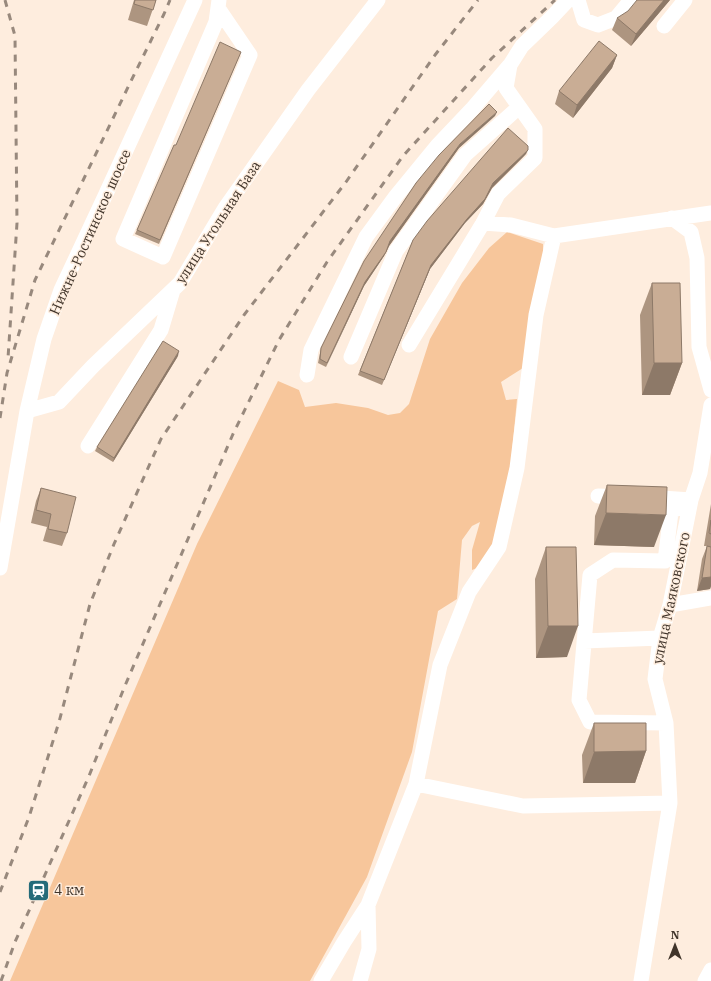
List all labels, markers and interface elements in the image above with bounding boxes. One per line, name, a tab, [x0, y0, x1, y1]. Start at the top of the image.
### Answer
street label: Нижне-Ростинское шоссе	[45, 146, 135, 318]
street label: улица Угольная База	[171, 157, 265, 287]
street label: улица Маяковского	[648, 530, 694, 666]
station icon: 4 км	[25, 877, 51, 903]
place label: 4 км	[54, 881, 84, 899]
north arrow	[655, 925, 695, 965]
text: N	[671, 928, 680, 942]

